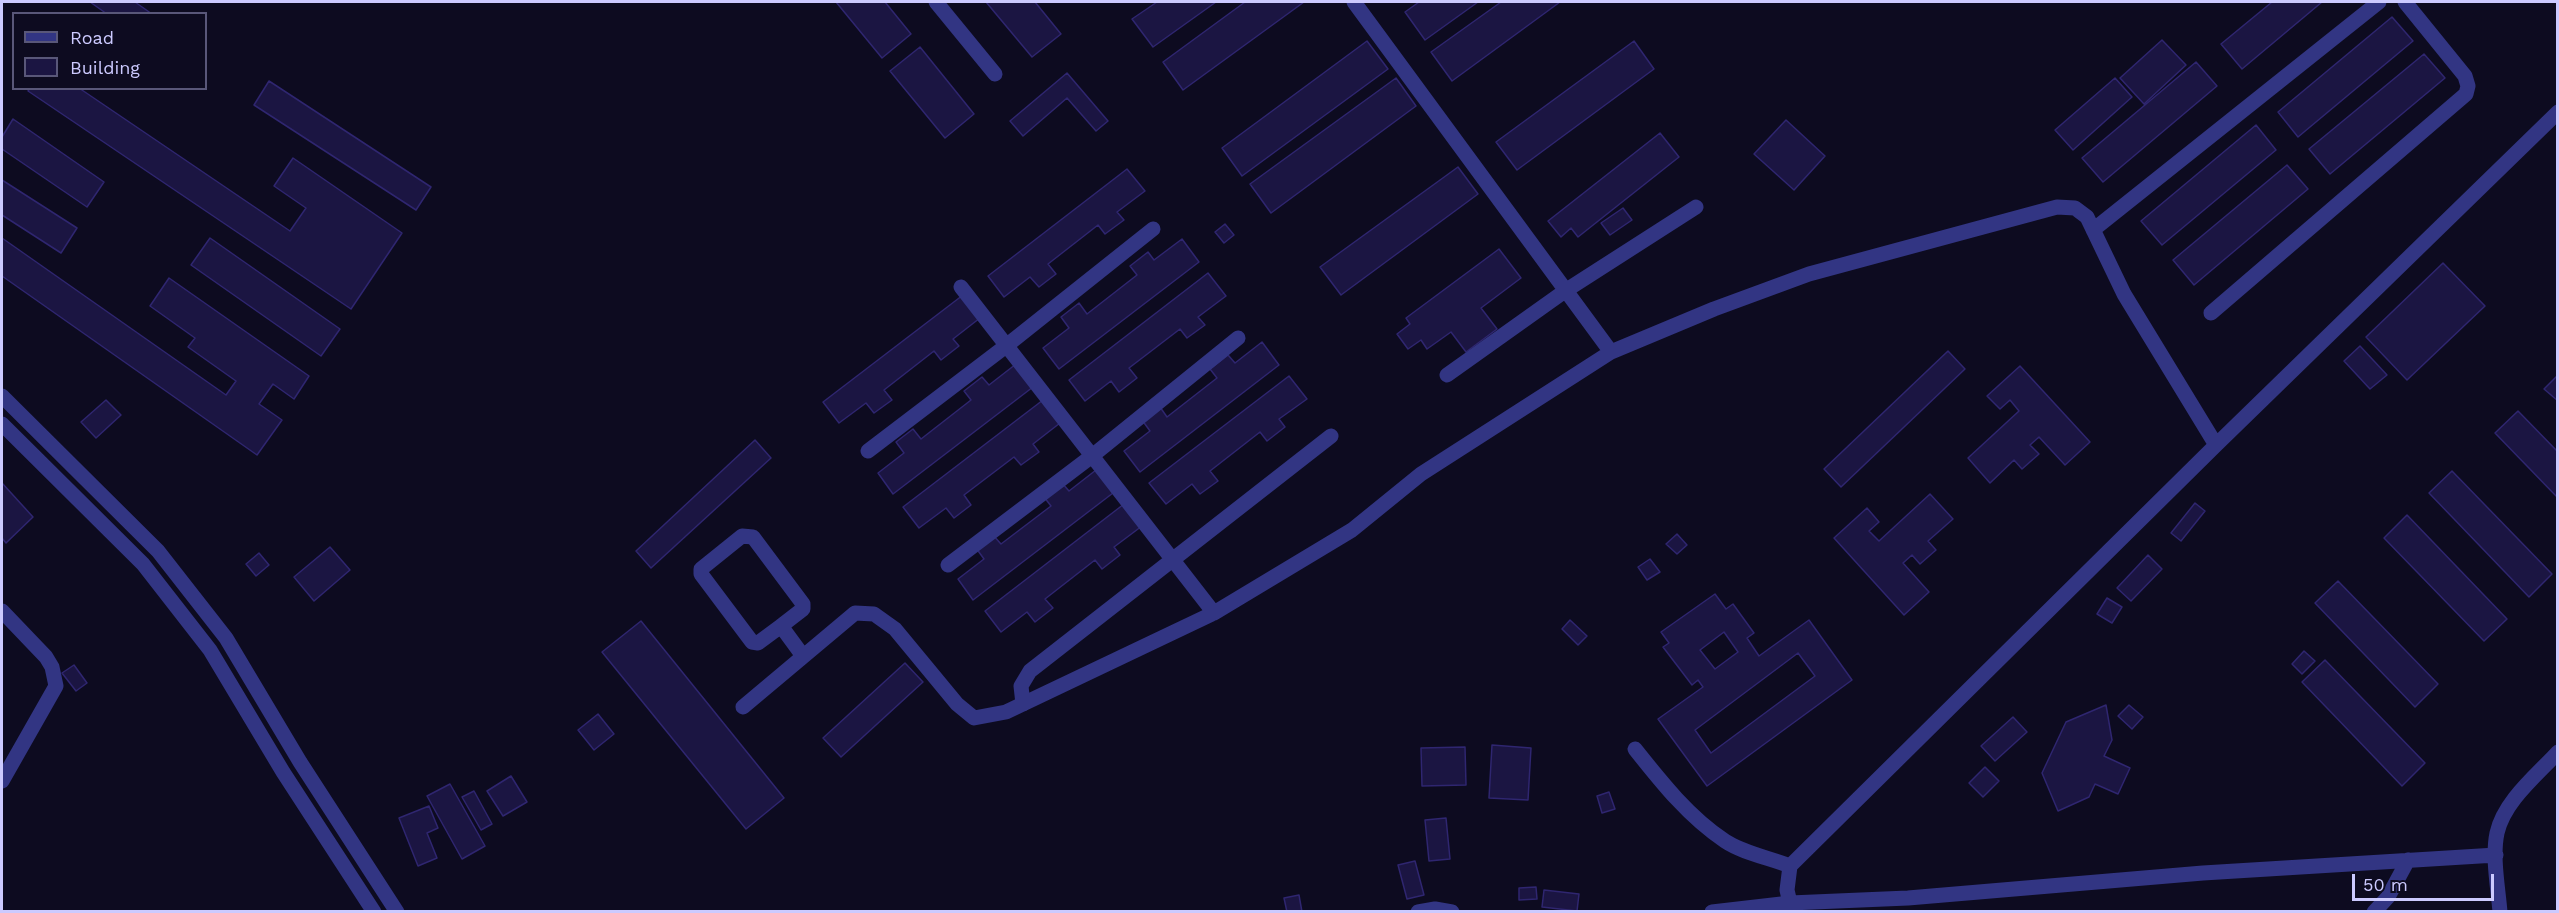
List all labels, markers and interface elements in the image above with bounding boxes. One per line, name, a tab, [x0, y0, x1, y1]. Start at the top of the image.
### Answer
legend	[12, 12, 207, 90]
text: Road	[70, 27, 114, 48]
text: Building	[70, 57, 140, 78]
scale bar	[2355, 862, 2498, 900]
text: 50 m	[2363, 874, 2408, 895]

